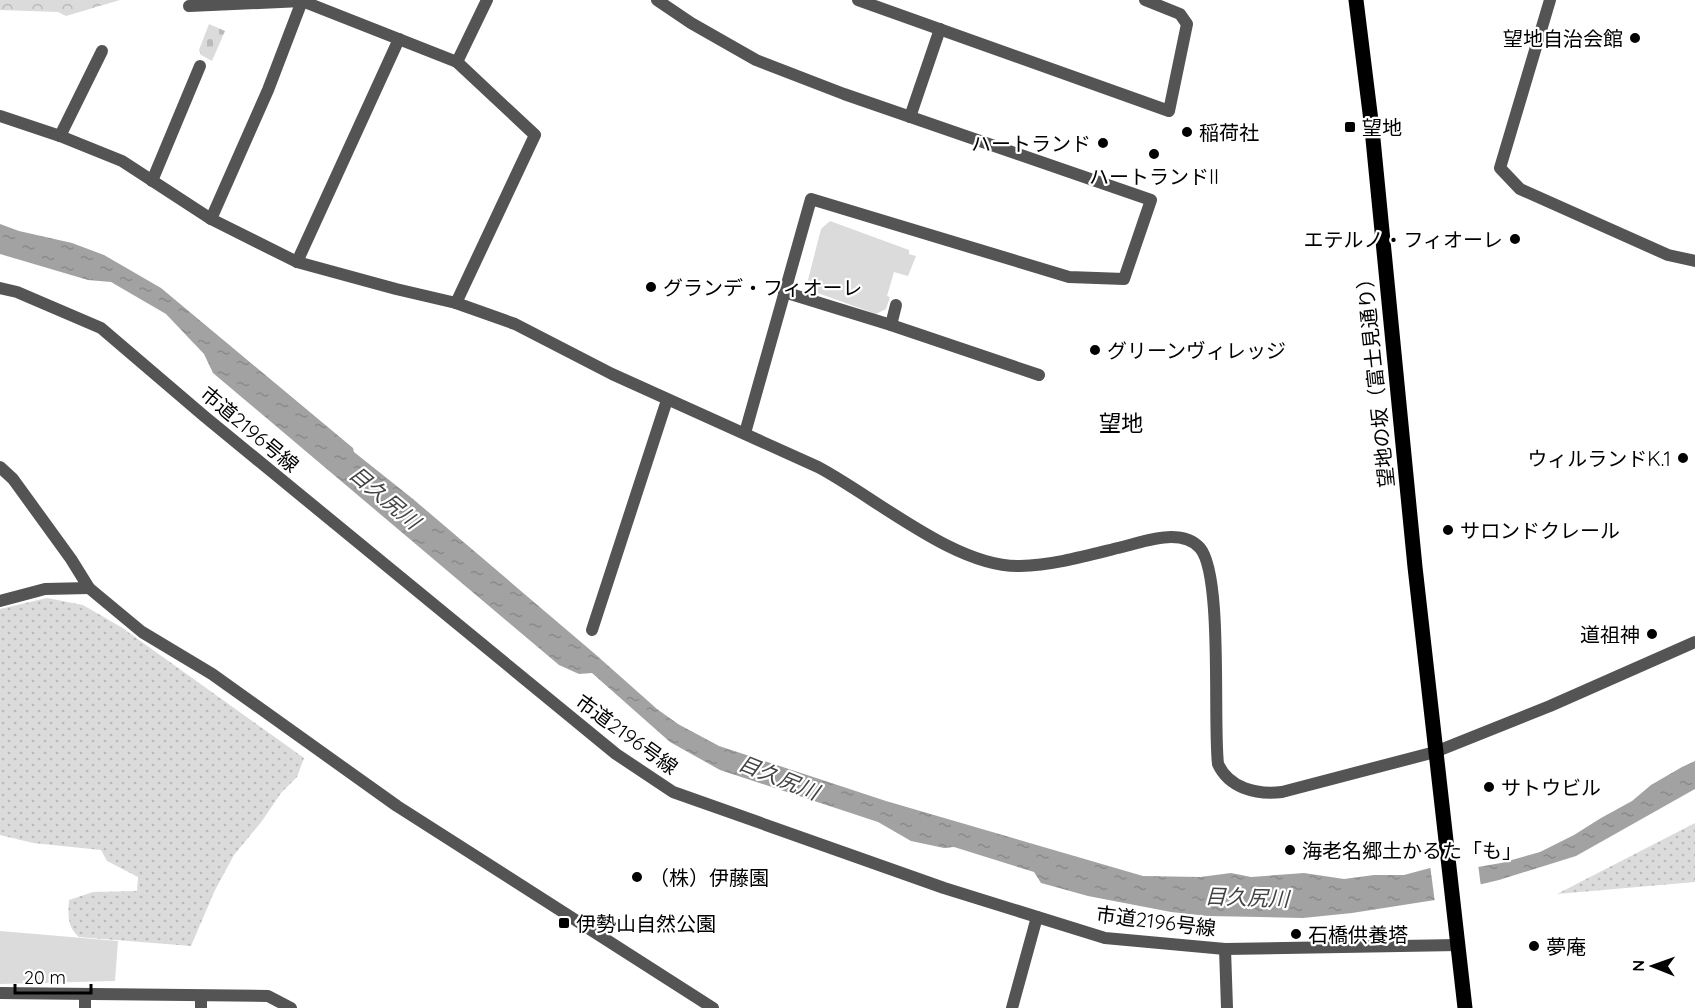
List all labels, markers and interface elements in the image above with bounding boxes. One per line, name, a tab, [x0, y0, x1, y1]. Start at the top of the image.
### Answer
place label: 望地自治会館	[1503, 26, 1623, 51]
marker: 望地自治会館	[1628, 31, 1642, 45]
place label: 望地	[1362, 115, 1402, 140]
place label: 稲荷社	[1199, 120, 1259, 145]
marker: 望地	[1343, 120, 1357, 134]
marker: 稲荷社	[1180, 125, 1194, 139]
place label: ハートランド	[971, 131, 1091, 156]
marker: ハートランド	[1096, 136, 1110, 150]
marker: ハートランドII	[1147, 147, 1161, 161]
place label: ハートランドII	[1089, 164, 1219, 189]
place label: エテルノ・フィオーレ	[1303, 227, 1503, 252]
marker: エテルノ・フィオーレ	[1508, 232, 1522, 246]
street label: 望地の坂（富士見通り）	[1351, 267, 1399, 489]
place label: グランデ・フィオーレ	[663, 275, 863, 300]
marker: グランデ・フィオーレ	[644, 280, 658, 294]
place label: グリーンヴィレッジ	[1107, 338, 1286, 363]
marker: グリーンヴィレッジ	[1088, 343, 1102, 357]
street label: 市道2196号線	[196, 381, 304, 477]
district label: 望地	[1099, 409, 1143, 437]
place label: ウィルランドK.1	[1527, 446, 1671, 471]
marker: ウィルランドK.1	[1676, 451, 1690, 465]
water label: 目久尻川	[344, 460, 427, 535]
place label: サロンドクレール	[1460, 518, 1620, 543]
marker: サロンドクレール	[1441, 523, 1455, 537]
place label: 道祖神	[1580, 622, 1640, 647]
marker: 道祖神	[1645, 627, 1659, 641]
street label: 市道2196号線	[571, 689, 683, 779]
water label: 目久尻川	[735, 749, 825, 806]
place label: サトウビル	[1501, 775, 1601, 800]
marker: サトウビル	[1482, 780, 1496, 794]
place label: 海老名郷土かるた「も」	[1302, 838, 1522, 863]
marker: 海老名郷土かるた「も」	[1283, 843, 1297, 857]
place label: （株）伊藤園	[649, 865, 769, 890]
marker: （株）伊藤園	[630, 870, 644, 884]
water label: 目久尻川	[1205, 883, 1291, 912]
street label: 市道2196号線	[1095, 901, 1217, 941]
place label: 伊勢山自然公園	[576, 911, 716, 936]
marker: 伊勢山自然公園	[557, 916, 571, 930]
place label: 石橋供養塔	[1308, 922, 1408, 947]
marker: 石橋供養塔	[1289, 927, 1303, 941]
place label: 夢庵	[1546, 934, 1586, 959]
north arrow	[1623, 936, 1683, 996]
marker: 夢庵	[1527, 939, 1541, 953]
scale bar	[15, 957, 92, 995]
text: N	[1628, 960, 1648, 972]
text: 20 m	[24, 966, 66, 989]

